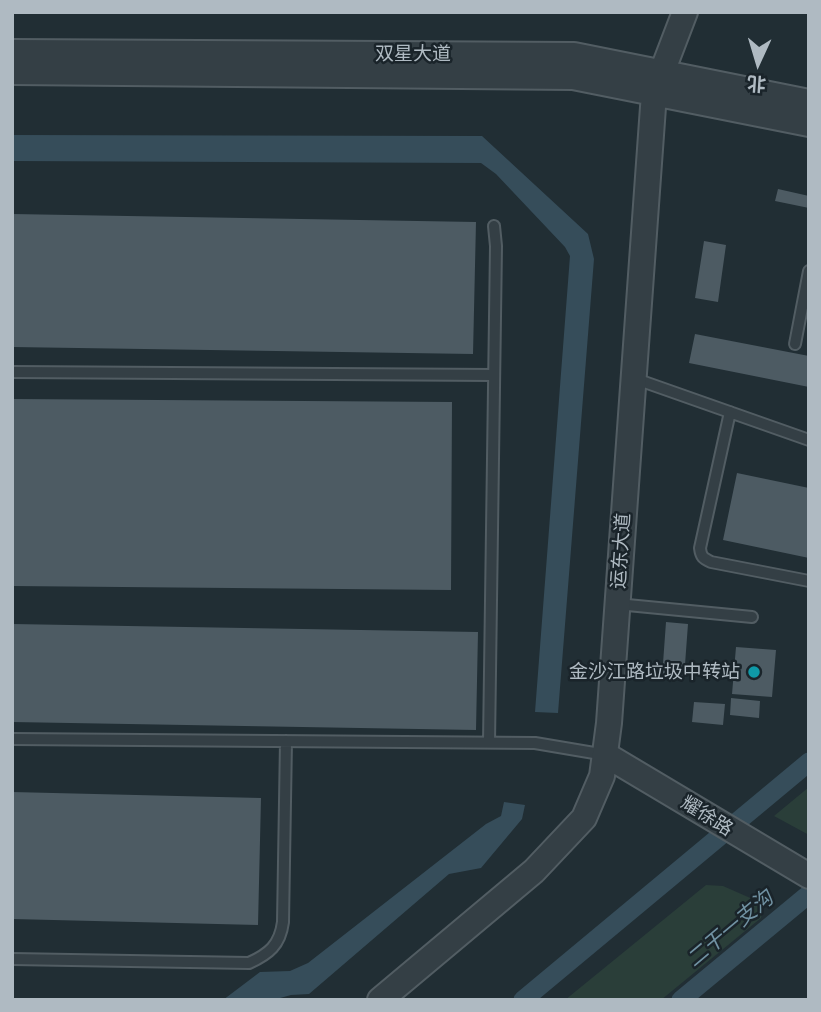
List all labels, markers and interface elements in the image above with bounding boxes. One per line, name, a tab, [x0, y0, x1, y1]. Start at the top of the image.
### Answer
north arrow	[723, 28, 793, 98]
street label: 双星大道	[375, 43, 451, 65]
text: 北	[746, 72, 767, 97]
street label: 运东大道	[607, 512, 635, 590]
place label: 金沙江路垃圾中转站	[569, 661, 740, 683]
marker: 金沙江路垃圾中转站	[746, 664, 762, 680]
street label: 耀徐路	[677, 791, 737, 841]
water label: 二干一支沟	[682, 886, 778, 972]

